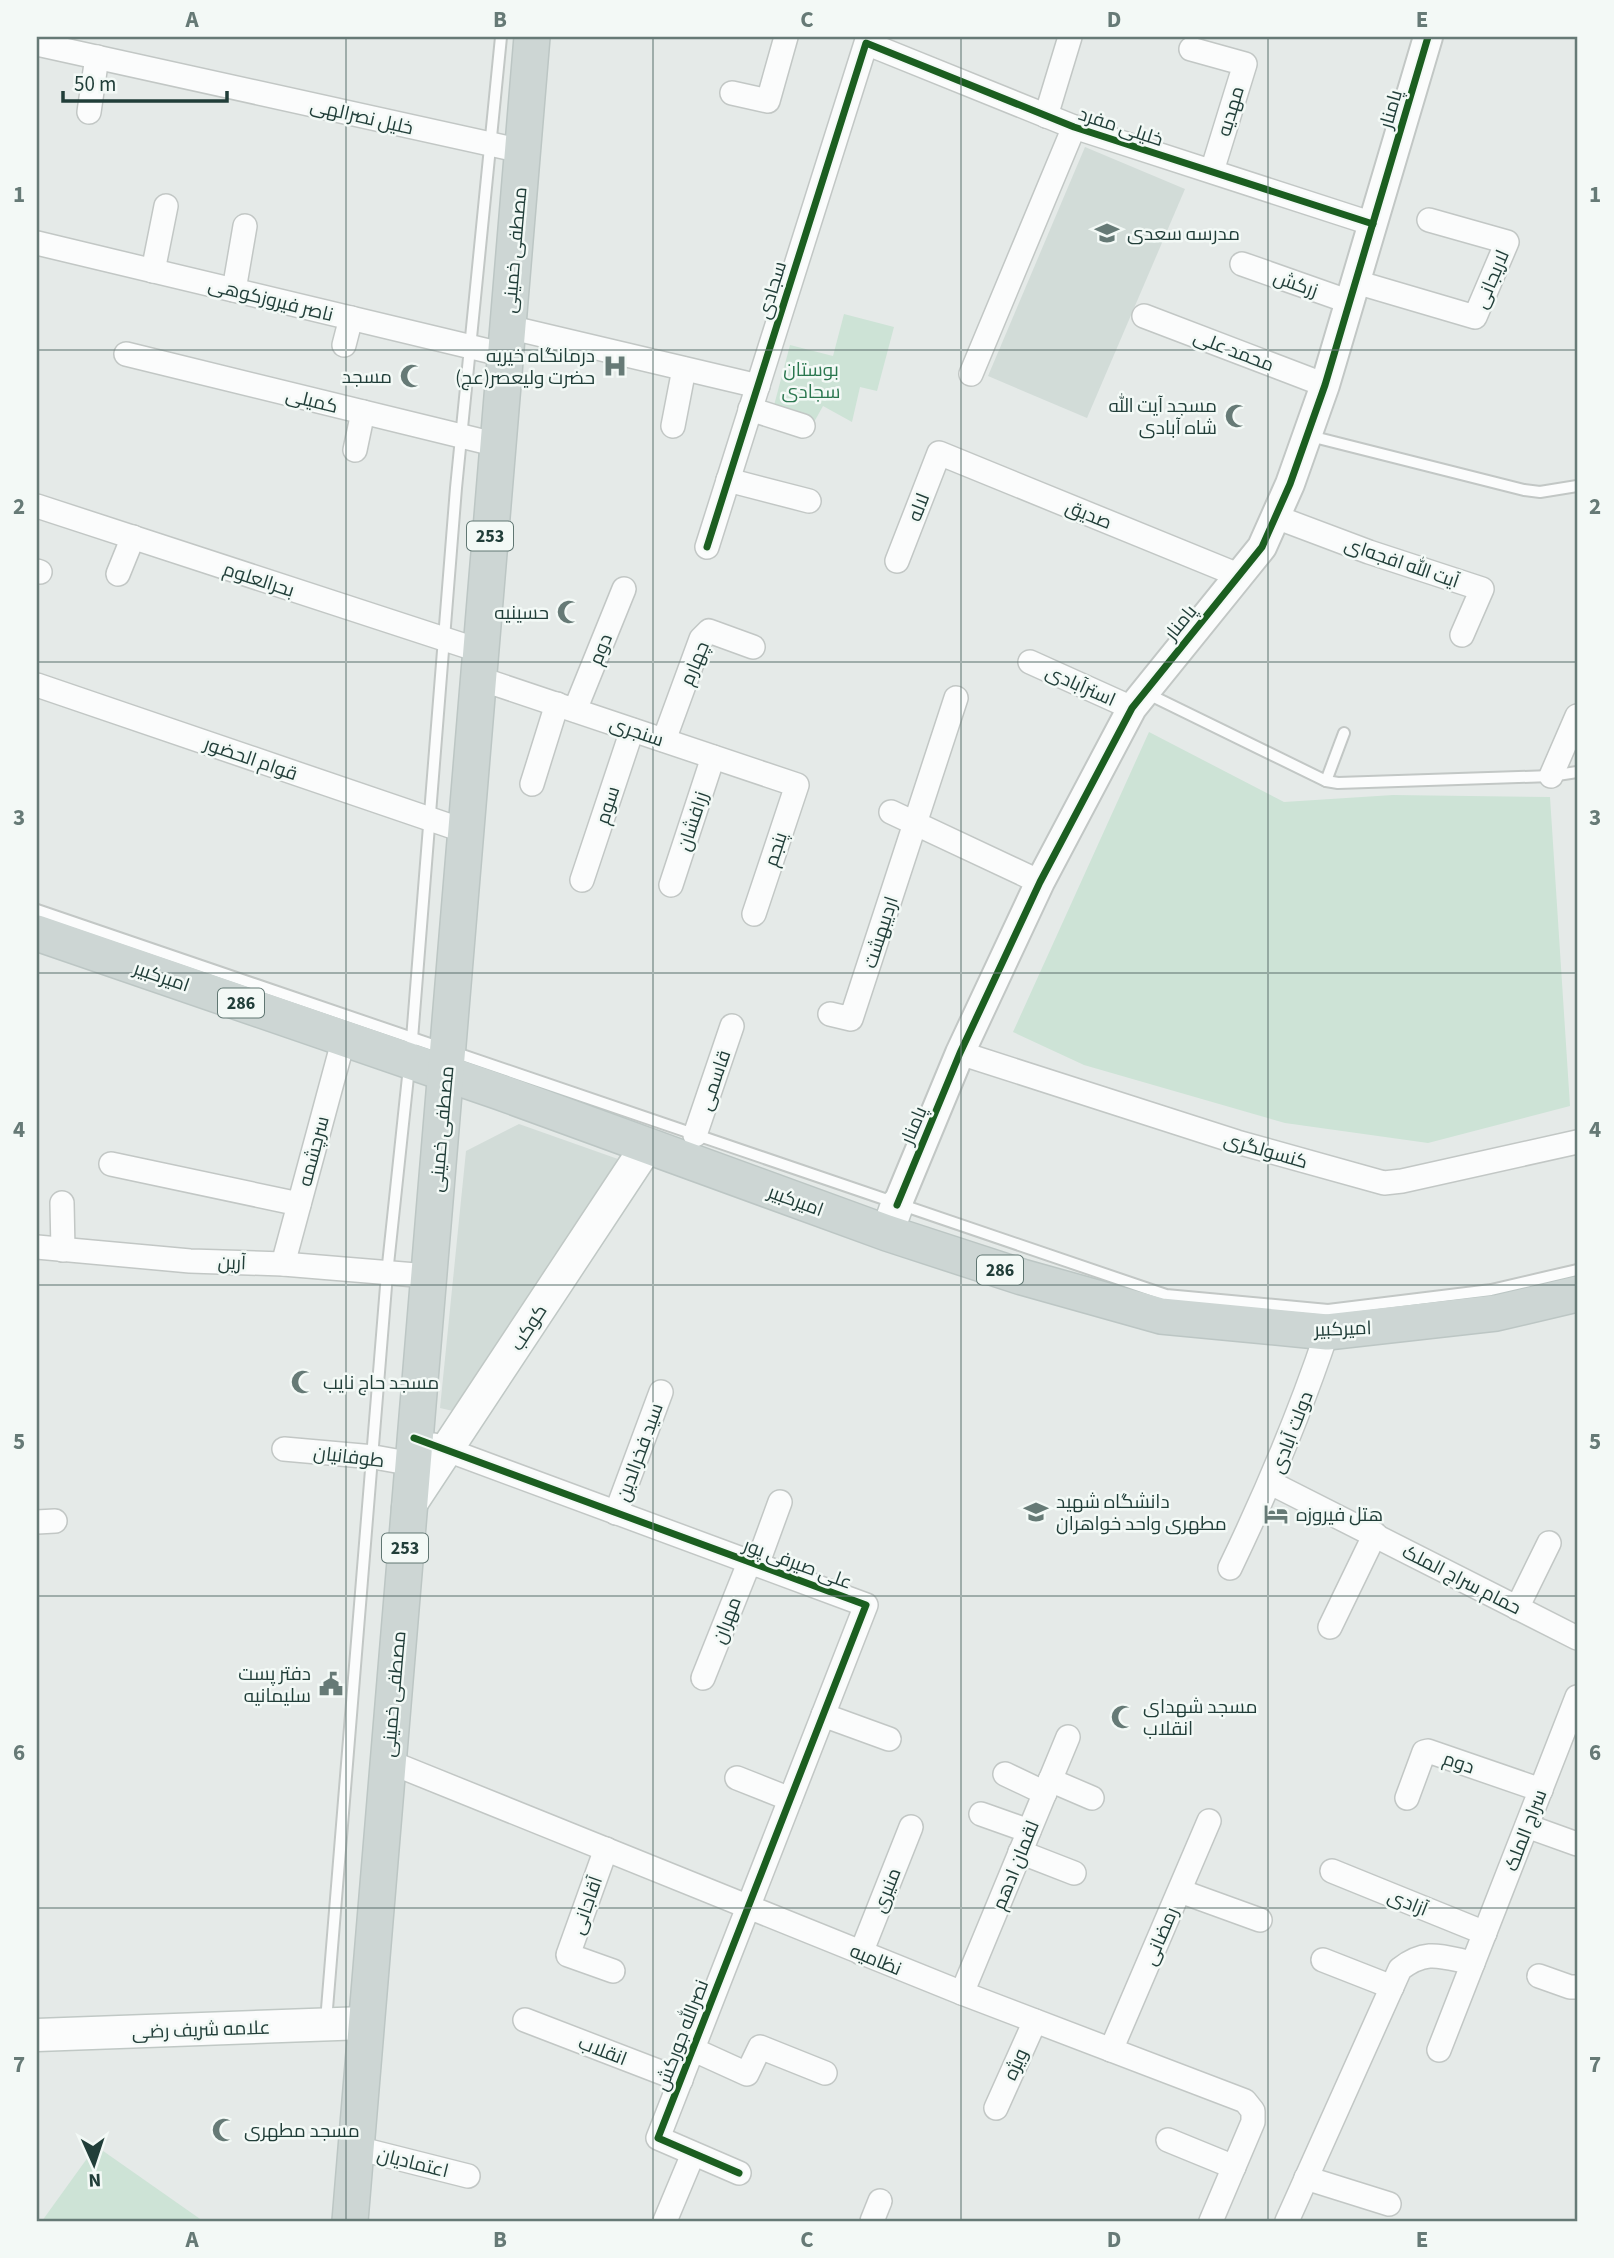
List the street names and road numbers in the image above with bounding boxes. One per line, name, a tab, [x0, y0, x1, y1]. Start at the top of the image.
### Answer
street label: مهدیه	[1211, 83, 1252, 140]
street label: پامنار	[1373, 87, 1410, 133]
street label: خلیل نصرالهی	[307, 92, 416, 142]
street label: خلیلی مفرد	[1075, 101, 1166, 154]
street label: مصطفی خمینی	[497, 186, 534, 314]
street label: لاریجانی	[1468, 246, 1517, 313]
street label: سجادی	[751, 258, 794, 323]
street label: زرکش	[1270, 264, 1321, 305]
street label: ناصر فیروزکوهی	[205, 272, 336, 329]
street label: محمد علی	[1189, 324, 1278, 379]
street label: کمیلی	[283, 382, 341, 421]
street label: لاله	[902, 489, 937, 526]
street label: صدیق	[1061, 494, 1116, 537]
road number: 253	[467, 522, 513, 550]
street label: آیت الله افجه‌ای	[1341, 531, 1462, 596]
street label: بحرالعلوم	[219, 556, 298, 605]
street label: پامنار	[1158, 599, 1204, 647]
street label: دوم	[583, 630, 620, 669]
street label: چهارم	[674, 637, 717, 690]
street label: استرآبادی	[1041, 659, 1120, 714]
street label: سنجری	[606, 711, 667, 754]
street label: قوام الحضور	[199, 730, 301, 788]
street label: سوم	[590, 783, 627, 828]
street label: زرافشان	[671, 788, 716, 855]
street label: پنجم	[758, 829, 795, 870]
street label: اردیبهشت	[857, 893, 906, 972]
street label: امیرکبیر	[129, 955, 193, 1000]
road number: 286	[218, 988, 264, 1018]
street label: قاسمی	[692, 1047, 738, 1114]
street label: مصطفی خمینی	[424, 1065, 461, 1193]
street label: پامنار	[894, 1102, 934, 1150]
street label: سرچشمه	[292, 1113, 337, 1190]
street label: کنسولگری	[1220, 1127, 1311, 1176]
street label: امیرکبیر	[763, 1179, 827, 1224]
street label: آرین	[217, 1250, 247, 1277]
road number: 286	[977, 1255, 1023, 1284]
street label: کوکب	[504, 1299, 554, 1356]
street label: امیرکبیر	[1313, 1315, 1372, 1344]
street label: دولت آبادی	[1264, 1388, 1320, 1478]
street label: سید فخرالدین	[610, 1400, 671, 1505]
street label: طوفانیان	[312, 1440, 386, 1475]
street label: علی صیرفی پور	[738, 1532, 856, 1597]
road number: 253	[382, 1534, 428, 1562]
street label: حمام سراج الملک	[1397, 1539, 1525, 1622]
street label: مهران	[706, 1593, 749, 1648]
street label: مصطفی خمینی	[376, 1630, 413, 1758]
street label: دوم	[1439, 1746, 1478, 1781]
street label: سراج الملک	[1498, 1786, 1554, 1875]
street label: لقمان ادهم	[986, 1817, 1047, 1914]
street label: منیری	[866, 1864, 909, 1917]
street label: آقاجانی	[565, 1873, 610, 1938]
street label: آزادی	[1383, 1883, 1432, 1924]
street label: رمضانی	[1137, 1903, 1186, 1970]
street label: نظامیه	[845, 1938, 905, 1983]
street label: نصرالله جورکش	[649, 1976, 716, 2095]
street label: علامه شریف رضی	[131, 2015, 271, 2046]
street label: انقلاب	[574, 2030, 631, 2073]
street label: ویژه	[997, 2044, 1035, 2085]
street label: اعتمادیان	[374, 2142, 451, 2185]

